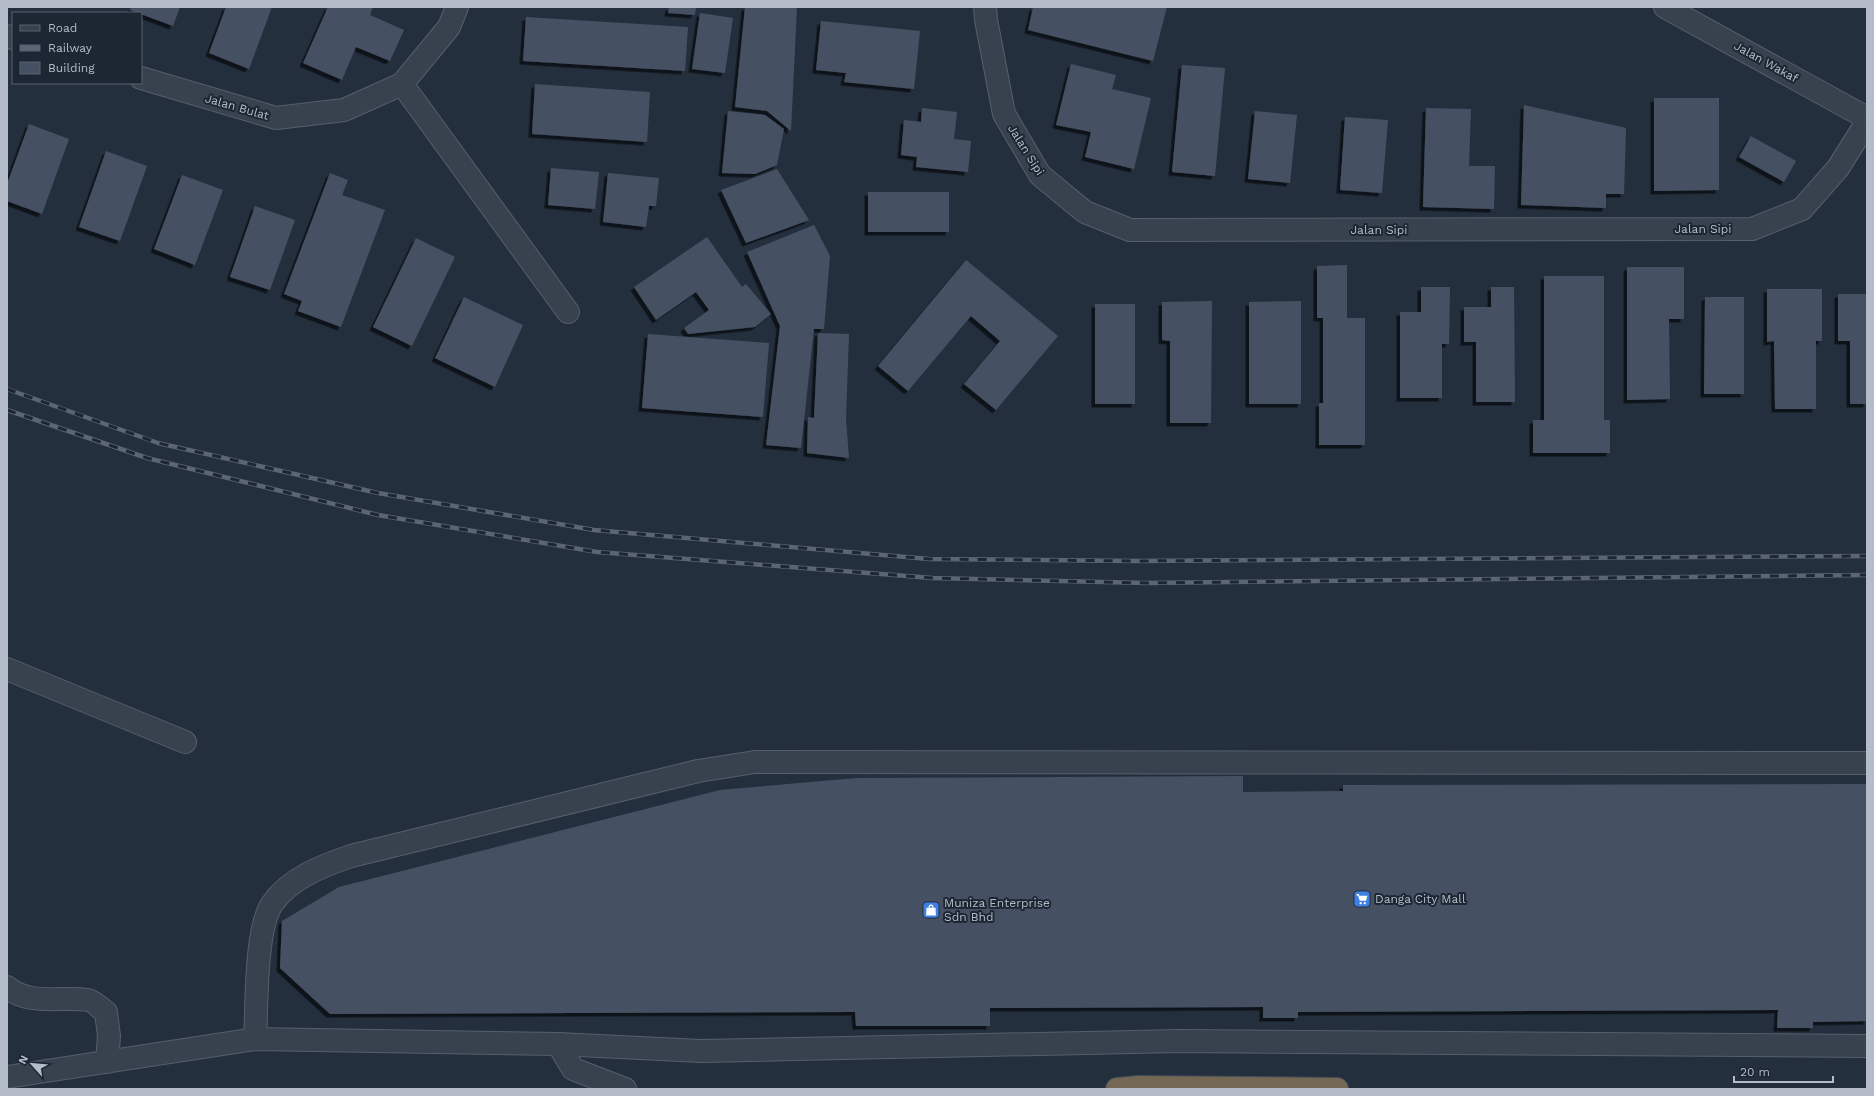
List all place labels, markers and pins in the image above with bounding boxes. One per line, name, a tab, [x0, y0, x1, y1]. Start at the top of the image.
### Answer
supermarket icon: Danga City Mall	[1352, 889, 1372, 909]
place label: Danga City Mall	[1375, 892, 1466, 906]
place label: Muniza Enterprise Sdn Bhd	[944, 896, 1050, 924]
shop icon: Muniza Enterprise Sdn Bhd	[921, 900, 941, 920]

